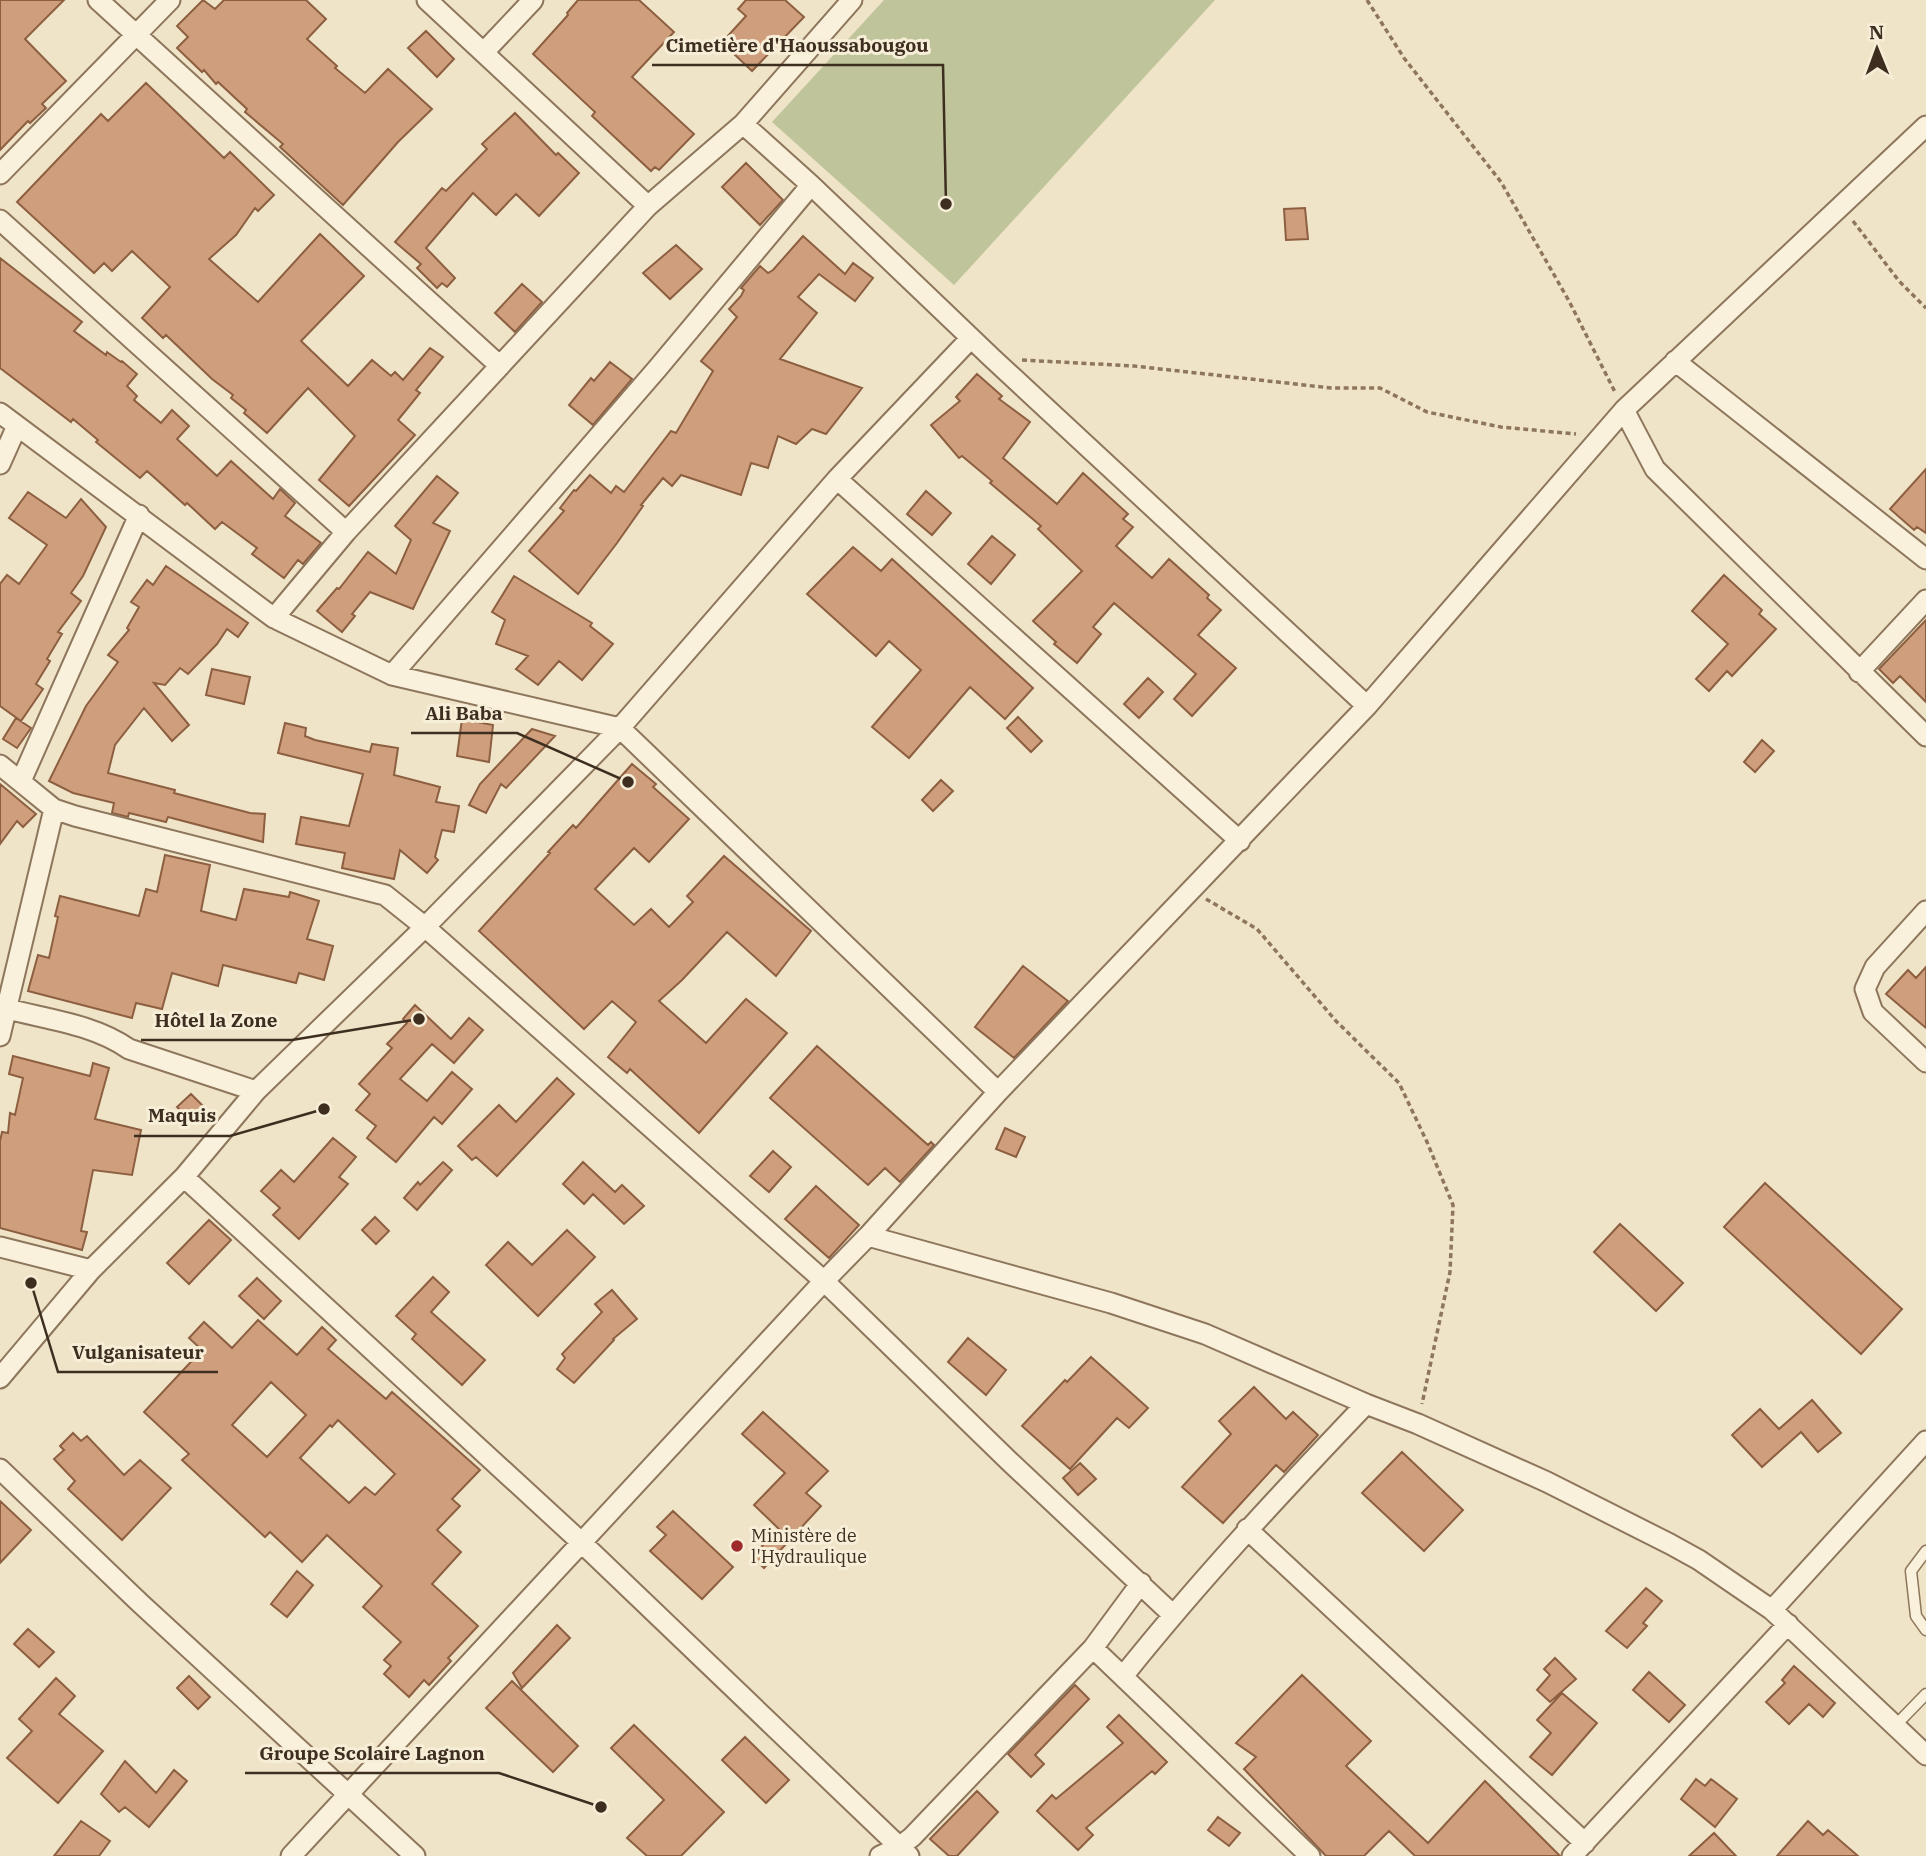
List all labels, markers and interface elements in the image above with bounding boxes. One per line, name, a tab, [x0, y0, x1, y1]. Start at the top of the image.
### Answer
north arrow	[1842, 14, 1912, 84]
text: N	[1869, 20, 1884, 44]
callout: Cimetière d'Haoussabougou	[652, 25, 943, 65]
text: Cimetière d'Haoussabougou	[665, 33, 929, 57]
callout: Ali Baba	[411, 693, 517, 733]
text: Ali Baba	[425, 701, 503, 725]
callout: Hôtel la Zone	[141, 1000, 292, 1040]
text: Hôtel la Zone	[154, 1008, 278, 1032]
callout: Maquis	[134, 1096, 230, 1136]
text: Maquis	[148, 1103, 216, 1127]
callout: Vulganisateur	[58, 1332, 218, 1372]
text: Vulganisateur	[72, 1340, 205, 1364]
place label: Ministère de l'Hydraulique	[751, 1524, 867, 1568]
marker: Ministère de l'Hydraulique	[729, 1538, 745, 1554]
callout: Groupe Scolaire Lagnon	[245, 1733, 499, 1773]
text: Groupe Scolaire Lagnon	[259, 1741, 485, 1765]

